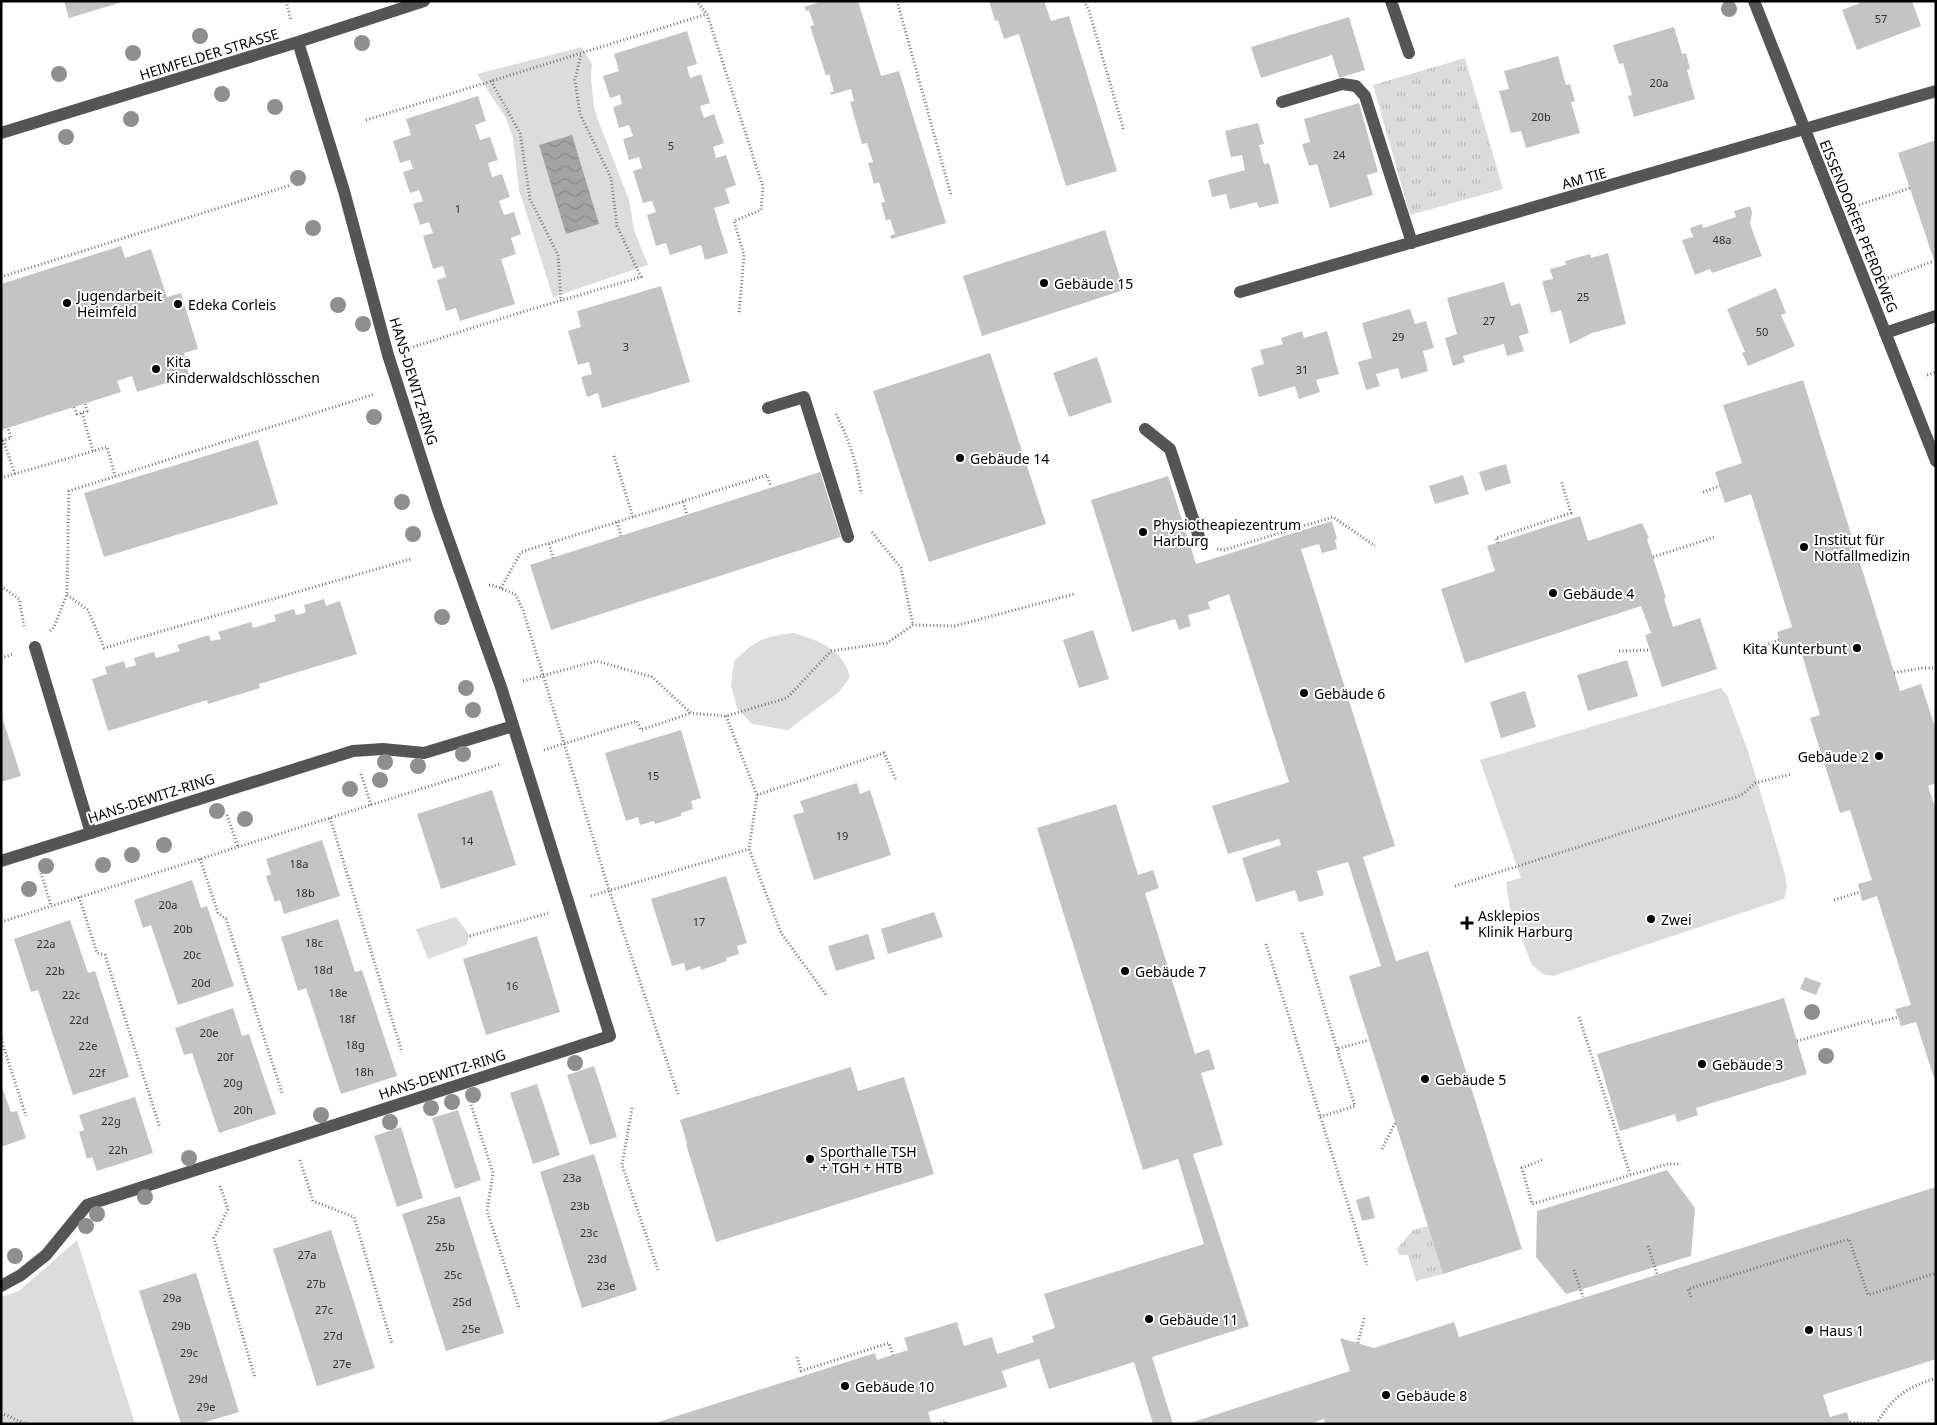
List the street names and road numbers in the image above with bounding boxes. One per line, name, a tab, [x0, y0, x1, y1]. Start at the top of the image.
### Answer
street label: HEIMFELDER STRASSE	[137, 24, 281, 84]
street label: EISSENDORFER PFERDEWEG	[1816, 137, 1902, 315]
street label: AM TIE	[1559, 163, 1609, 193]
street label: HANS-DEWITZ-RING	[386, 315, 442, 447]
street label: HANS-DEWITZ-RING	[85, 768, 217, 828]
street label: HANS-DEWITZ-RING	[376, 1044, 508, 1104]

